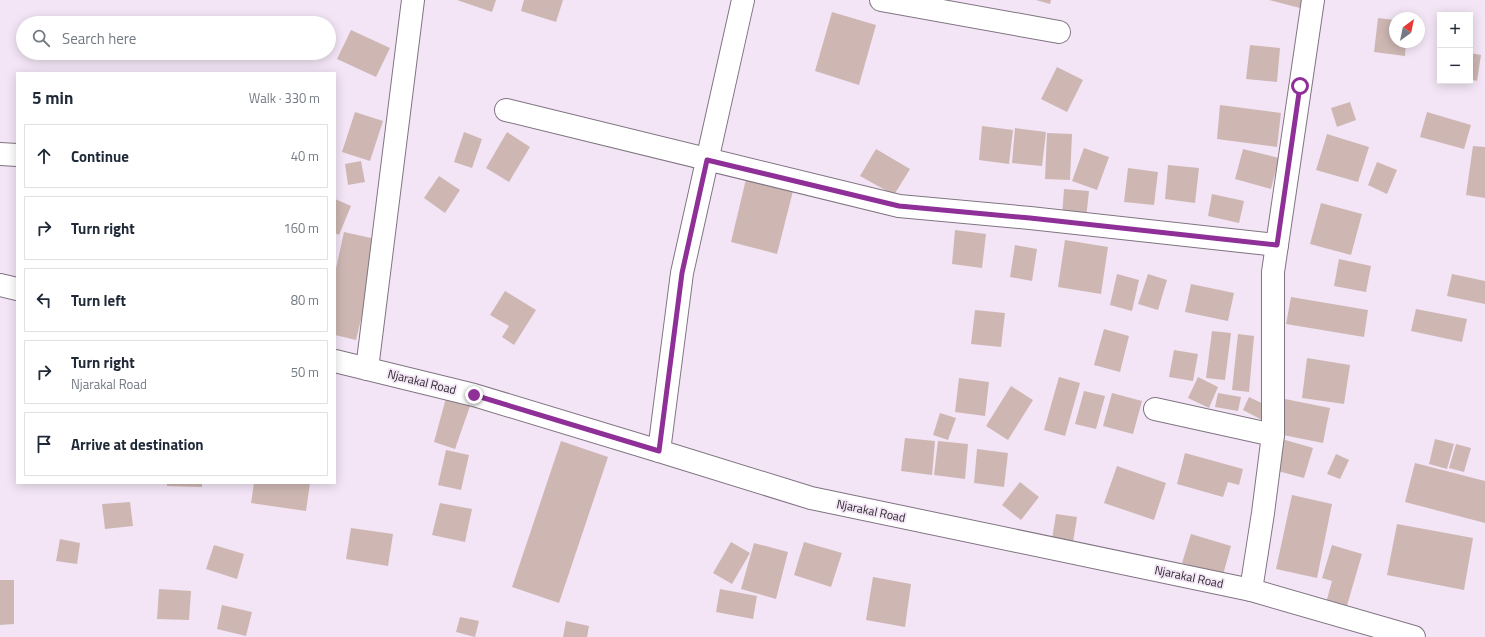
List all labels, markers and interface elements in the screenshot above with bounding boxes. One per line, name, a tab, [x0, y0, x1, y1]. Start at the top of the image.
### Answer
north arrow	[1389, 12, 1425, 48]
map controls	[1437, 12, 1473, 84]
button: +	[1437, 12, 1473, 48]
search box	[16, 16, 336, 60]
icon: search	[30, 27, 52, 49]
text: Search here	[62, 27, 136, 50]
button: −	[1437, 48, 1473, 84]
route start	[1291, 77, 1309, 95]
text: 5 min	[32, 85, 73, 111]
text: Walk · 330 m	[249, 88, 320, 108]
icon: ahead	[33, 145, 55, 167]
text: Continue	[71, 145, 129, 168]
text: 40 m	[291, 146, 319, 166]
icon: right	[33, 217, 55, 239]
text: Turn right	[71, 217, 135, 240]
text: 160 m	[283, 218, 319, 238]
icon: left	[33, 289, 55, 311]
text: Turn left	[71, 289, 126, 312]
text: 80 m	[291, 290, 319, 310]
text: Turn right	[71, 351, 135, 374]
icon: right	[33, 361, 55, 383]
text: 50 m	[291, 362, 319, 382]
street label: Njarakal Road	[386, 364, 458, 399]
text: Njarakal Road	[71, 374, 147, 394]
route end	[465, 386, 483, 404]
icon: arrive	[33, 433, 55, 455]
text: Arrive at destination	[71, 433, 204, 456]
street label: Njarakal Road	[835, 494, 907, 527]
street label: Njarakal Road	[1153, 560, 1225, 593]

